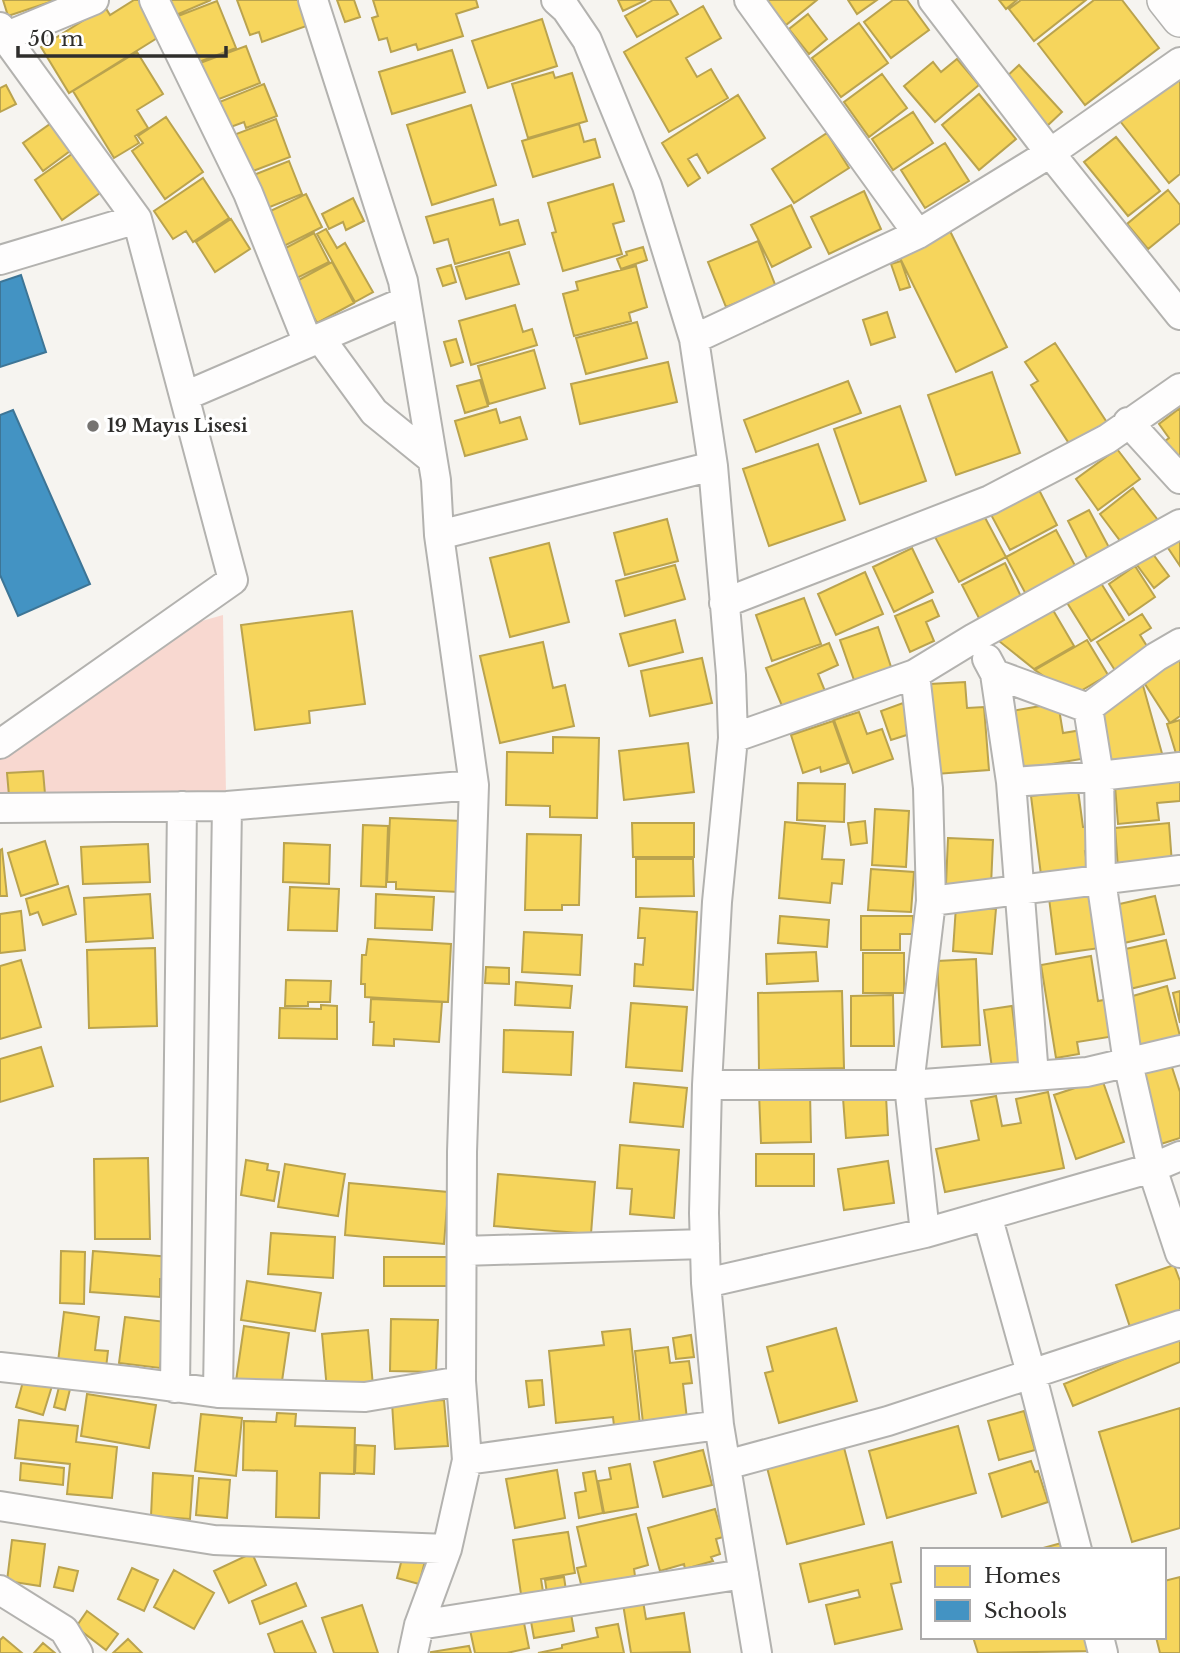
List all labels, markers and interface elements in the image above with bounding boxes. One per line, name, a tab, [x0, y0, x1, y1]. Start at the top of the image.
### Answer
scale bar	[18, 14, 226, 58]
text: 50 m	[28, 26, 84, 52]
place label: 19 Mayıs Lisesi	[107, 415, 248, 437]
marker: 19 Mayıs Lisesi	[85, 418, 101, 434]
legend	[921, 1548, 1166, 1639]
text: Homes	[984, 1563, 1061, 1589]
text: Schools	[984, 1598, 1067, 1624]

